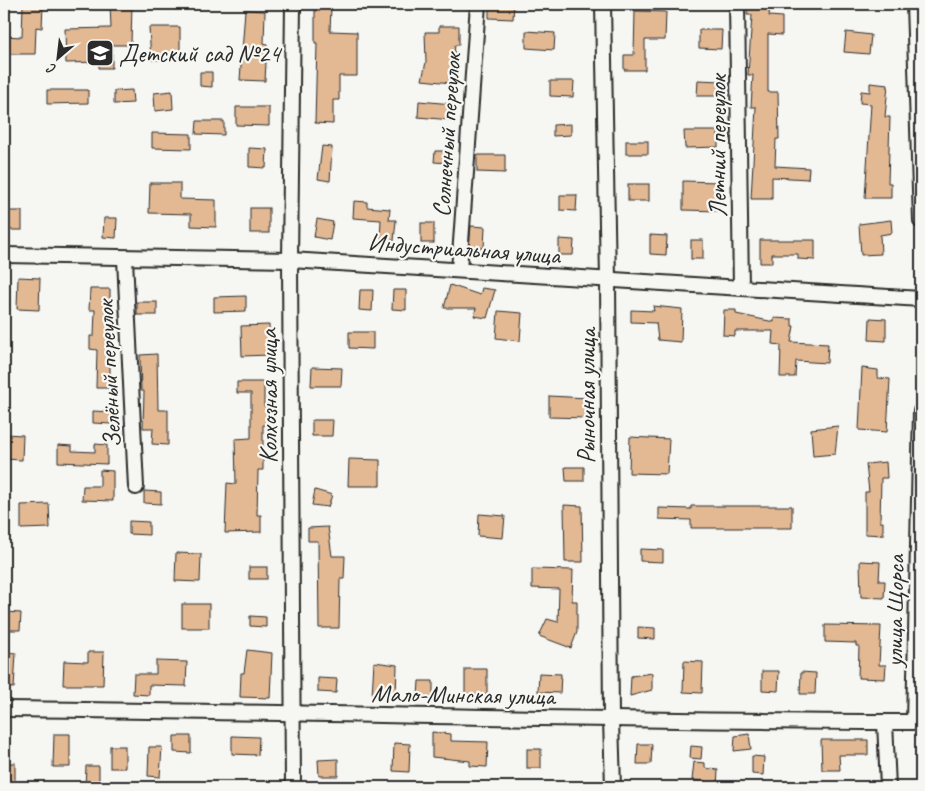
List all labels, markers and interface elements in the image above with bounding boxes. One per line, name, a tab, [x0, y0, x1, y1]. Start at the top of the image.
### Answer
north arrow	[32, 32, 82, 82]
school or university icon: Детский сад №24	[85, 38, 115, 68]
place label: Детский сад №24	[119, 38, 283, 70]
street label: Солнечный переулок	[425, 49, 469, 218]
text: С	[43, 59, 59, 78]
street label: Летний переулок	[702, 72, 734, 217]
street label: Индустриальная улица	[367, 226, 563, 272]
street label: Зелёный переулок	[89, 297, 129, 449]
street label: Рыночная улица	[571, 326, 603, 463]
street label: Колхозная улица	[253, 327, 285, 463]
street label: улица Щорса	[878, 553, 912, 669]
street label: Мало-Минская улица	[371, 677, 558, 713]

